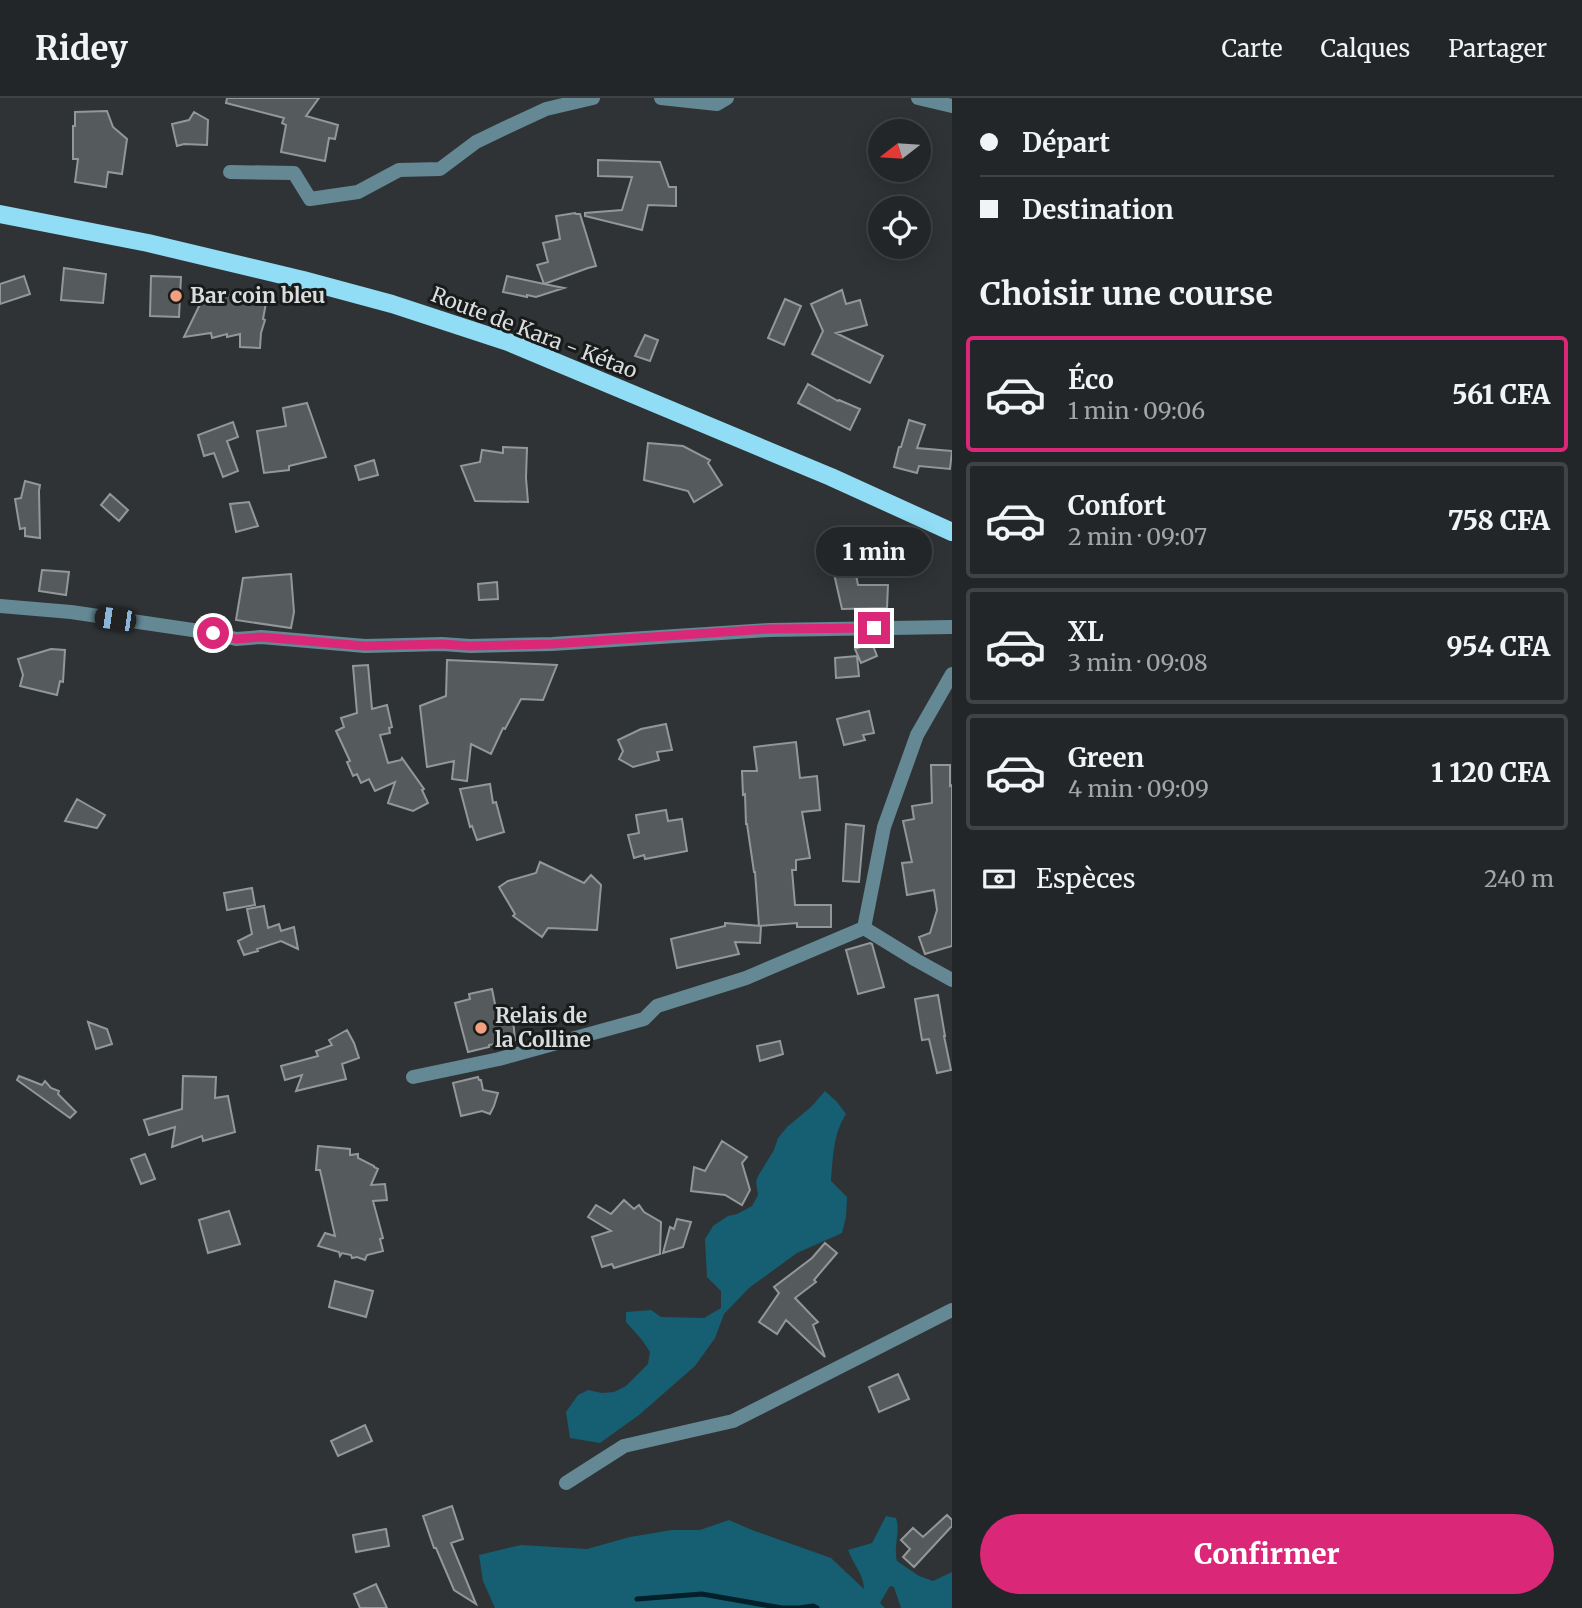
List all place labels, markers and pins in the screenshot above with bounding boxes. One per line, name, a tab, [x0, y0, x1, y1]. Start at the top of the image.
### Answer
place label: Bar coin bleu	[190, 282, 325, 309]
marker: Bar coin bleu	[168, 288, 184, 304]
place label: Relais de la Colline	[495, 1002, 591, 1053]
marker: Relais de la Colline	[473, 1020, 489, 1036]

